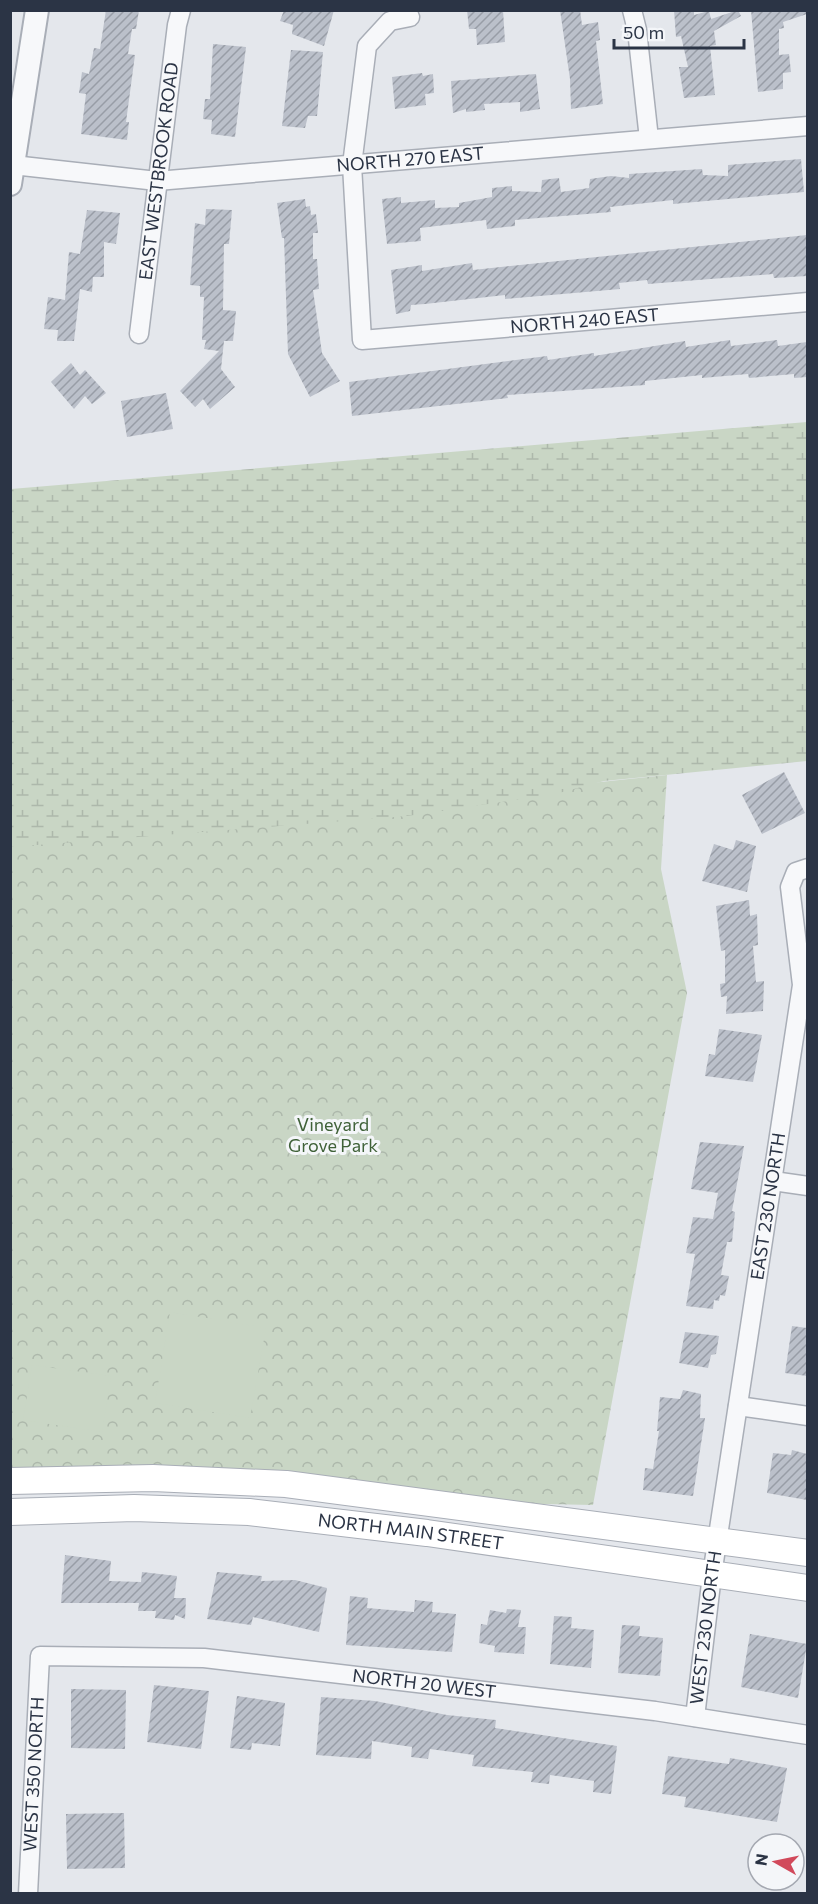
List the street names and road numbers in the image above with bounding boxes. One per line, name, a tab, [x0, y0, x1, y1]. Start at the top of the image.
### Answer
street label: EAST WESTBROOK ROAD	[134, 61, 182, 281]
street label: NORTH 270 EAST	[335, 141, 485, 176]
street label: NORTH 240 EAST	[509, 303, 660, 337]
street label: EAST 230 NORTH	[745, 1131, 789, 1281]
street label: NORTH MAIN STREET	[317, 1508, 505, 1554]
street label: WEST 230 NORTH	[685, 1549, 726, 1706]
street label: NORTH 20 WEST	[351, 1664, 497, 1702]
street label: WEST 350 NORTH	[18, 1696, 48, 1852]

